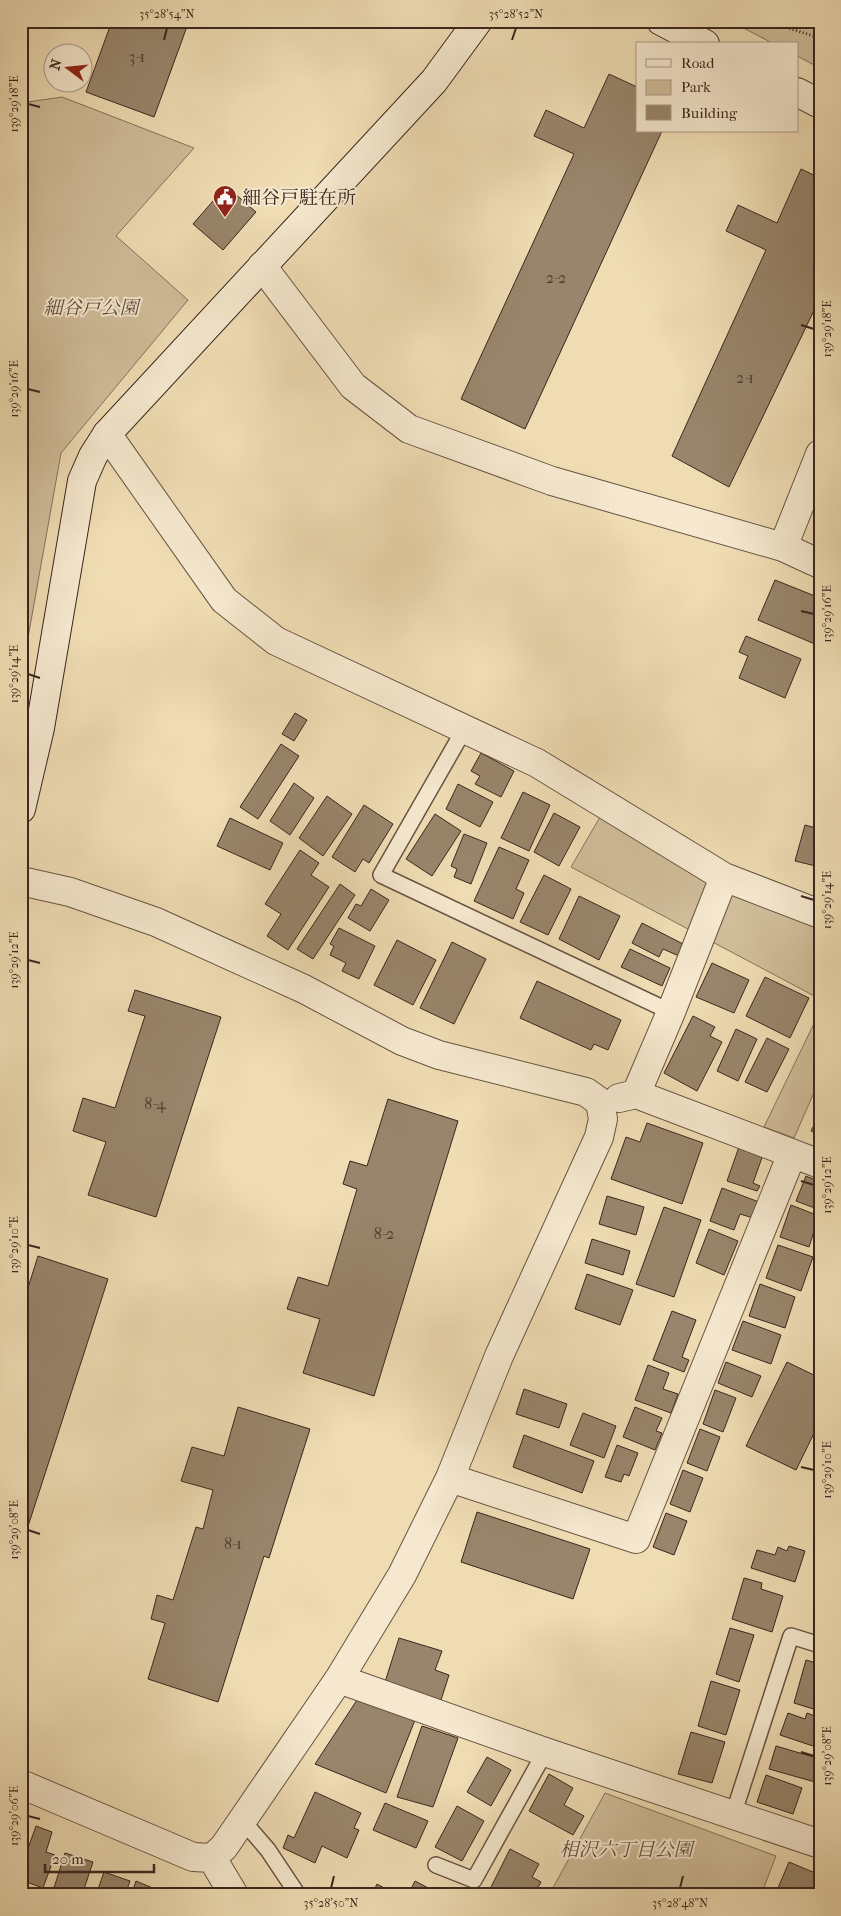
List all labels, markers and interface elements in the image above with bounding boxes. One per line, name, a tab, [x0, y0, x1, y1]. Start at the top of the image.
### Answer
text: 35°28'54"N	[139, 7, 195, 21]
text: 35°28'52"N	[489, 7, 543, 21]
north arrow	[42, 42, 92, 92]
legend	[636, 42, 798, 132]
house number: 3-1	[129, 47, 145, 66]
text: Road	[681, 54, 715, 72]
text: N	[46, 57, 66, 72]
text: 139°29'18"E	[7, 75, 21, 133]
text: Park	[681, 78, 711, 96]
text: Building	[681, 104, 738, 122]
public building icon: 細谷戸駐在所	[212, 184, 238, 218]
place label: 細谷戸駐在所	[242, 187, 356, 209]
house number: 2-2	[546, 268, 566, 287]
park label: 細谷戸公園	[43, 297, 141, 319]
text: 139°29'18"E	[820, 300, 834, 358]
text: 139°29'16"E	[7, 360, 21, 418]
house number: 2-1	[736, 368, 754, 387]
text: 139°29'16"E	[820, 585, 834, 643]
text: 139°29'14"E	[7, 645, 21, 703]
text: 139°29'14"E	[820, 871, 834, 929]
text: 139°29'12"E	[7, 931, 21, 989]
house number: 8-4	[144, 1094, 166, 1113]
text: 139°29'12"E	[820, 1156, 834, 1214]
text: 139°29'10"E	[7, 1216, 21, 1274]
house number: 8-2	[374, 1224, 394, 1243]
text: 139°29'10"E	[820, 1441, 834, 1499]
text: 139°29'08"E	[7, 1500, 21, 1560]
house number: 8-1	[224, 1534, 242, 1553]
text: 139°29'08"E	[820, 1726, 834, 1786]
text: 139°29'06"E	[7, 1786, 21, 1846]
park label: 相沢六丁目公園	[559, 1839, 695, 1861]
scale bar	[45, 1841, 154, 1873]
text: 20 m	[52, 1850, 84, 1868]
text: 35°28'50"N	[304, 1896, 358, 1910]
text: 35°28'48"N	[652, 1896, 708, 1910]

